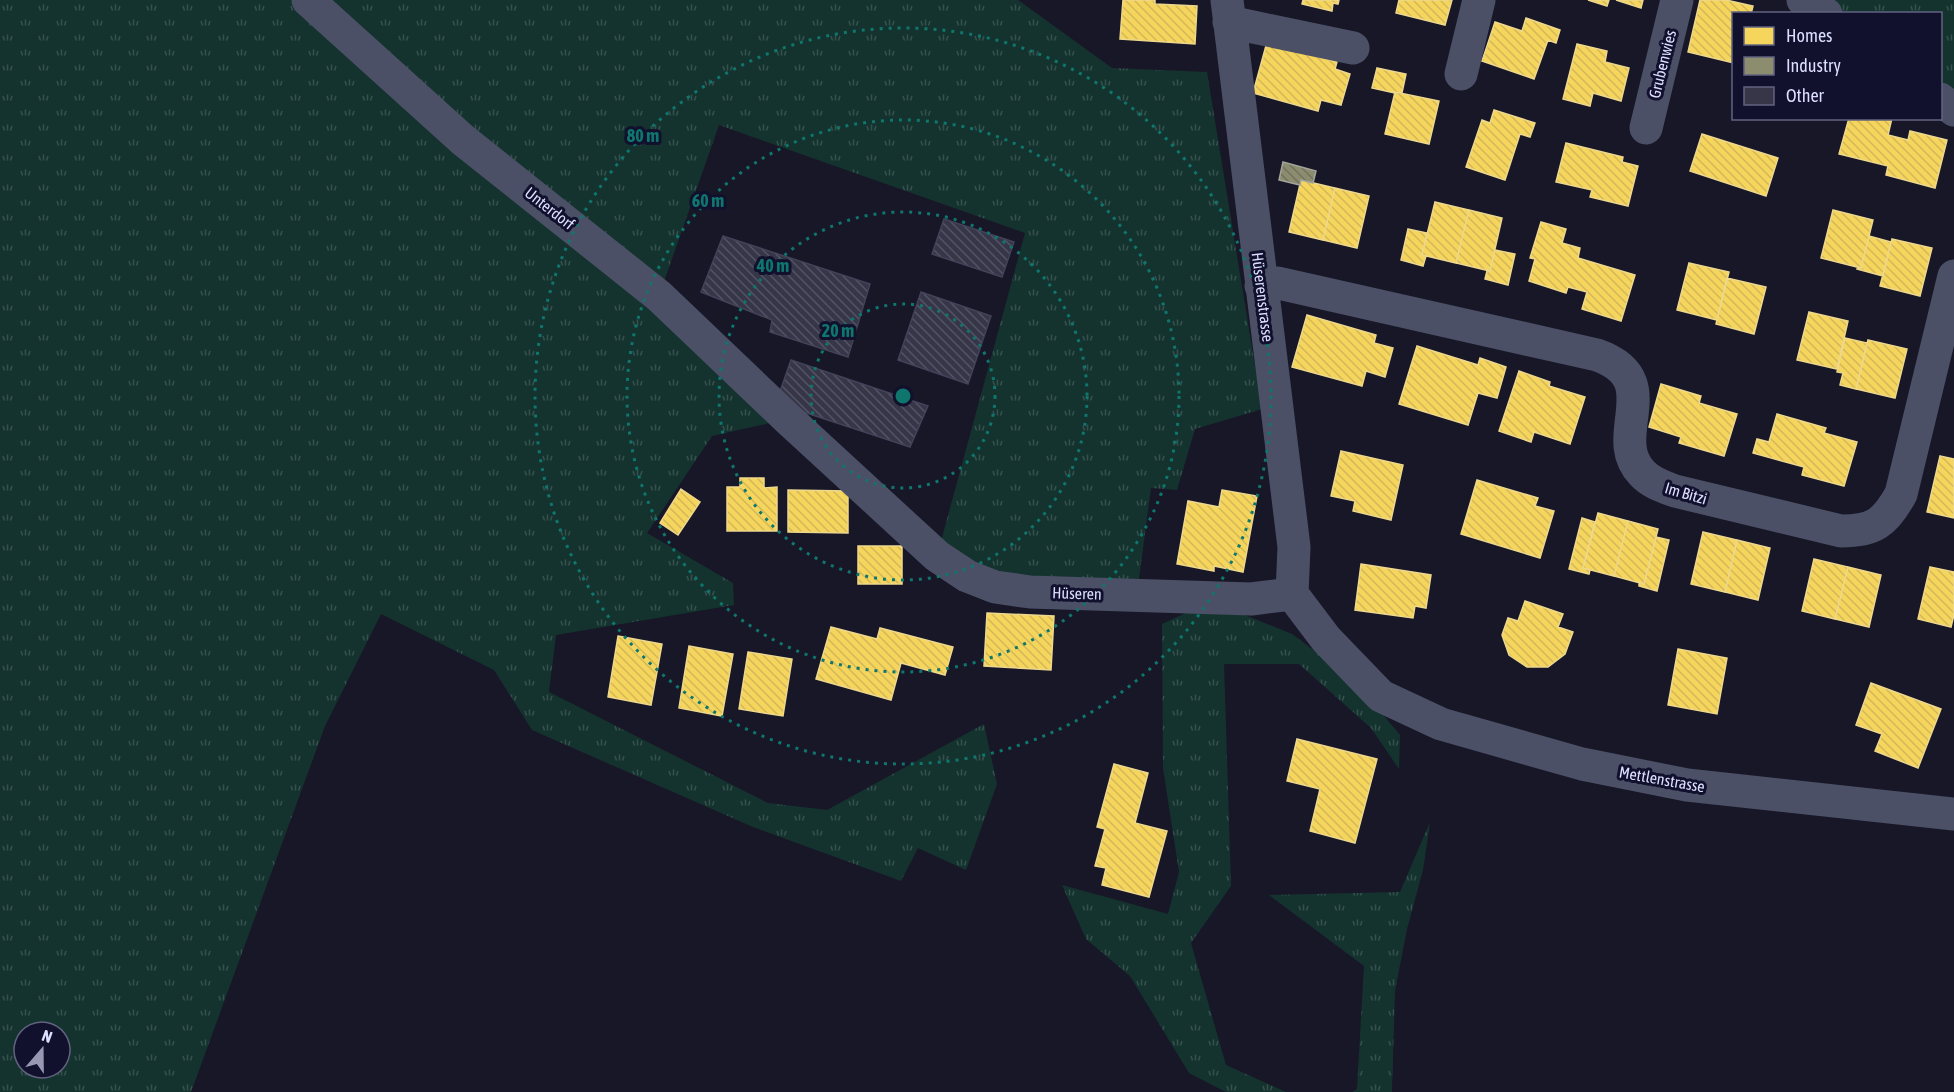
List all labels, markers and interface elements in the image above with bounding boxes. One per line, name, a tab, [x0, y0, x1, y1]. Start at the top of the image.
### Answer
legend	[1732, 12, 1942, 120]
text: Homes	[1786, 25, 1832, 46]
street label: Grubenwies	[1645, 28, 1679, 100]
text: Industry	[1786, 55, 1841, 76]
text: Other	[1786, 85, 1825, 106]
text: 80 m	[627, 125, 659, 146]
street label: Unterdorf	[522, 183, 579, 233]
text: 60 m	[692, 190, 724, 211]
street label: Hüserenstrasse	[1249, 251, 1277, 343]
text: 40 m	[756, 255, 789, 276]
text: 20 m	[822, 320, 854, 341]
centre of rings	[893, 386, 913, 406]
street label: Im Bitzi	[1663, 478, 1709, 508]
street label: Hüseren	[1052, 583, 1102, 603]
street label: Mettlenstrasse	[1618, 763, 1706, 795]
north arrow	[12, 1020, 72, 1080]
text: N	[40, 1026, 55, 1046]

